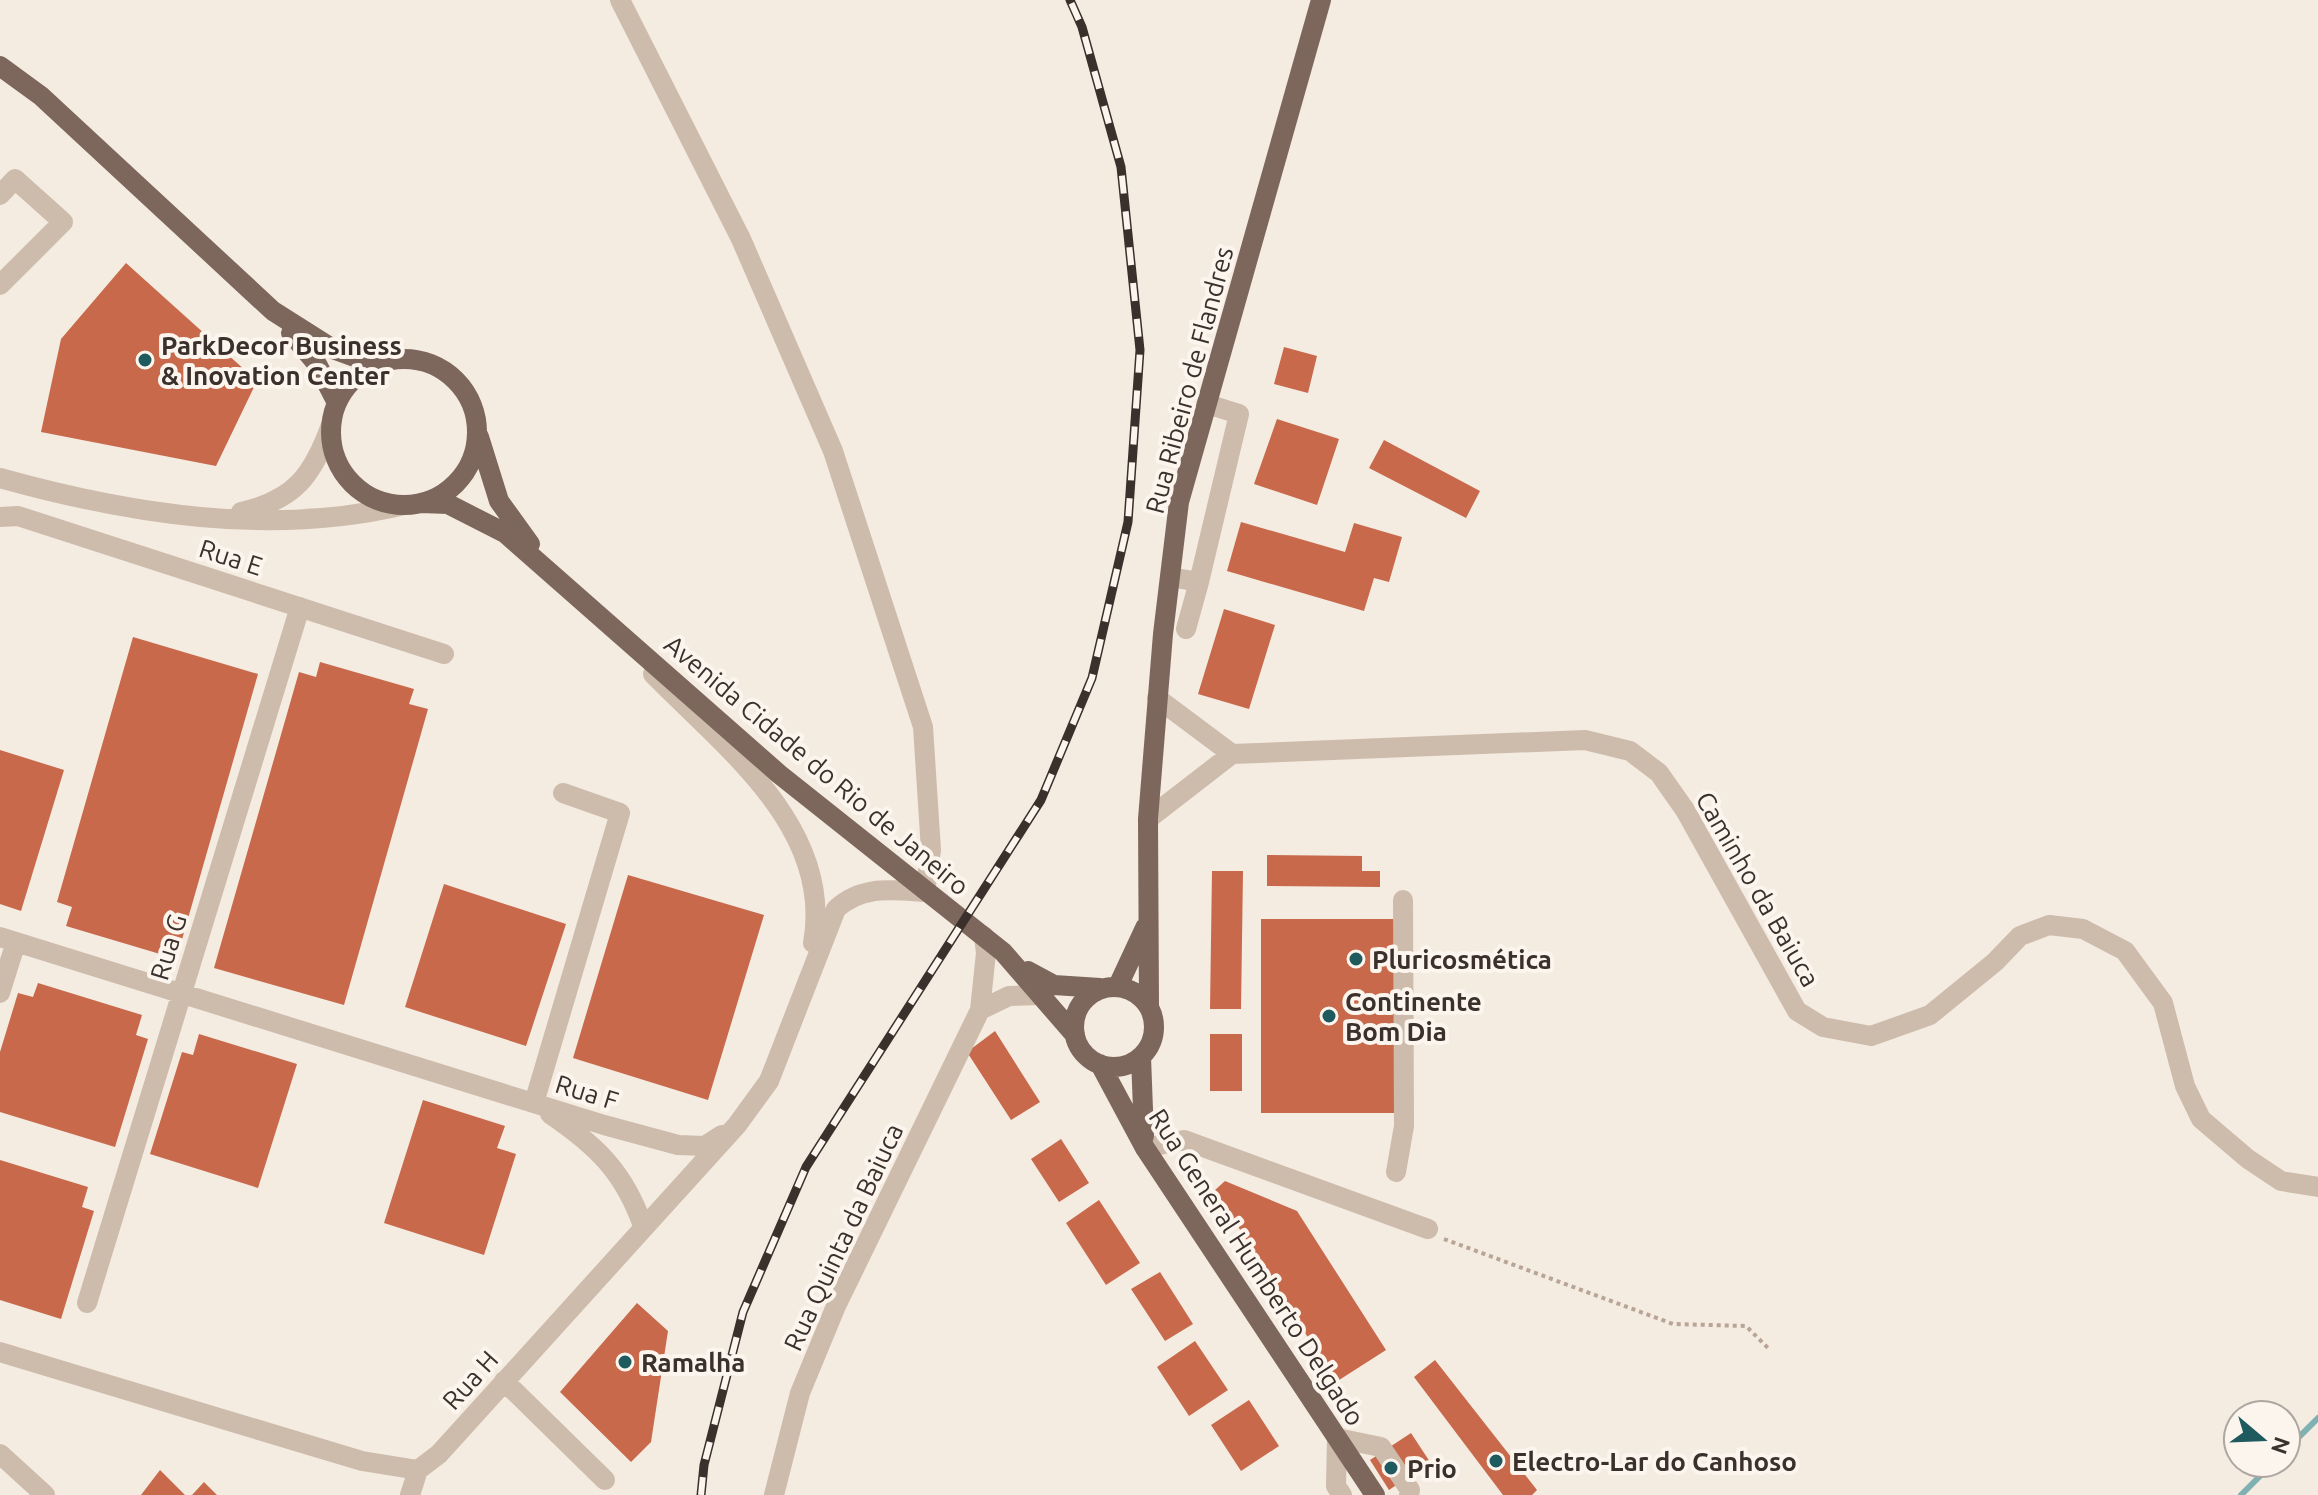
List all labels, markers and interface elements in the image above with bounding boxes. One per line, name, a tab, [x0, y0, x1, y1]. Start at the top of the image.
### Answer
street label: Rua Ribeiro de Flandres	[1139, 244, 1239, 516]
place label: ParkDecor Business & Inovation Center	[161, 331, 402, 390]
marker: ParkDecor Business & Inovation Center	[136, 351, 154, 369]
street label: Rua E	[196, 533, 266, 581]
street label: Avenida Cidade do Rio de Janeiro	[659, 629, 975, 901]
street label: Caminho da Baiuca	[1690, 787, 1826, 991]
street label: Rua G	[144, 910, 192, 984]
place label: Pluricosmética	[1372, 945, 1552, 974]
marker: Pluricosmética	[1347, 950, 1365, 968]
place label: Continente Bom Dia	[1345, 987, 1482, 1046]
marker: Continente Bom Dia	[1320, 1007, 1338, 1025]
street label: Rua F	[552, 1069, 622, 1115]
street label: Rua General Humberto Delgado	[1144, 1103, 1370, 1431]
street label: Rua Quinta da Baiuca	[778, 1119, 908, 1355]
street label: Rua H	[436, 1345, 504, 1415]
place label: Ramalha	[641, 1348, 745, 1377]
marker: Ramalha	[616, 1353, 634, 1371]
north arrow	[2222, 1399, 2302, 1479]
text: N	[2267, 1434, 2296, 1458]
place label: Electro-Lar do Canhoso	[1512, 1447, 1797, 1476]
marker: Electro-Lar do Canhoso	[1487, 1452, 1505, 1470]
place label: Prio	[1407, 1454, 1457, 1483]
marker: Prio	[1382, 1459, 1400, 1477]

